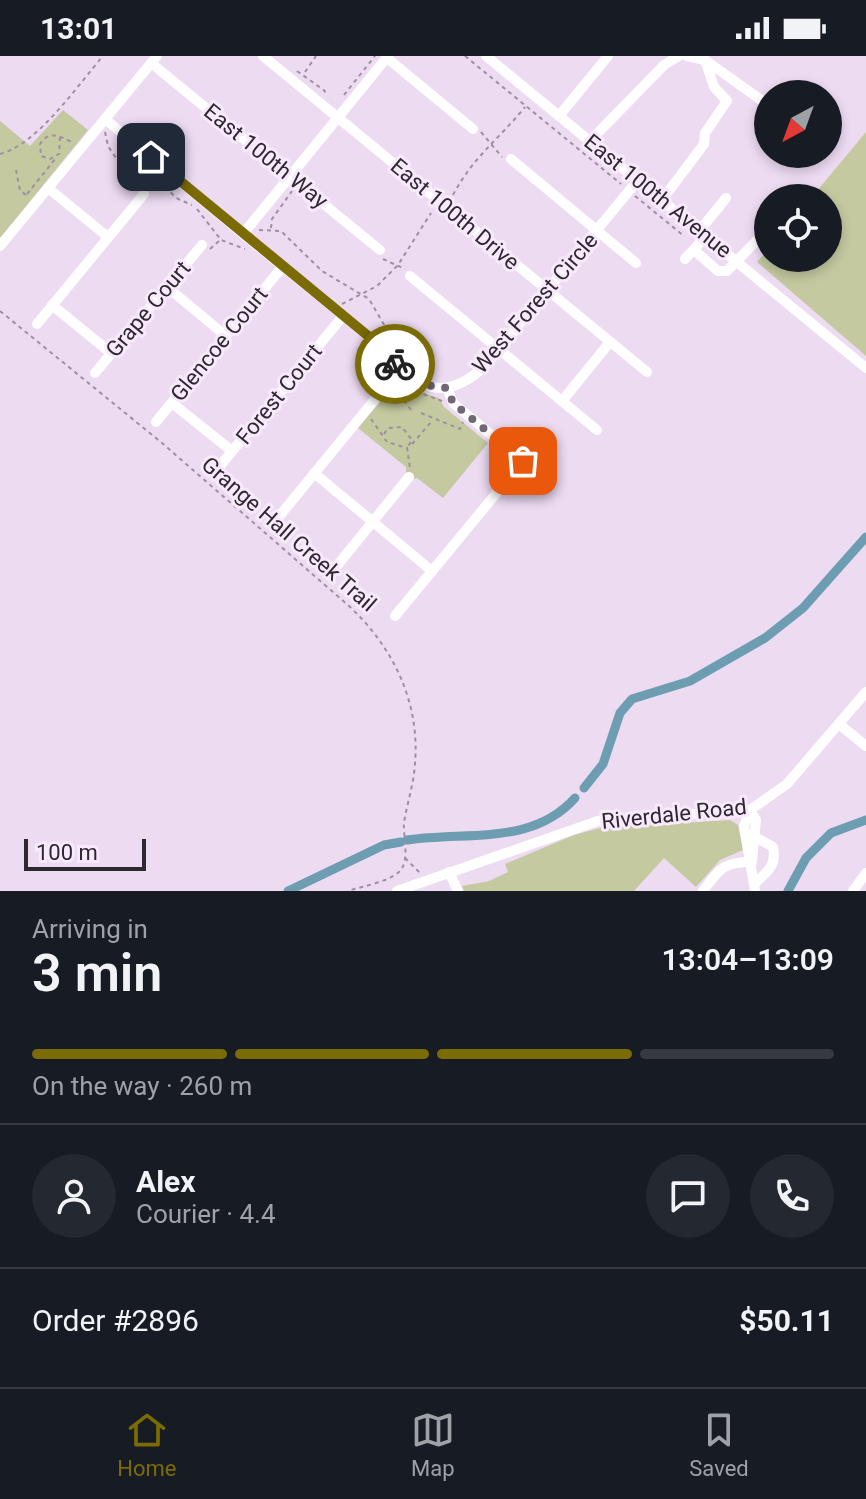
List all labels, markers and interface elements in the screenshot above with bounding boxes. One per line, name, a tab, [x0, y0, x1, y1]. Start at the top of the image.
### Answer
text: 13:01	[40, 11, 117, 46]
north arrow	[754, 80, 842, 168]
map controls	[754, 80, 842, 272]
street label: East 100th Way	[199, 99, 333, 214]
pin	[117, 123, 185, 191]
street label: East 100th Avenue	[579, 129, 737, 263]
icon: home	[129, 135, 173, 179]
street label: East 100th Drive	[386, 153, 524, 275]
button: locate	[754, 184, 842, 272]
street label: West Forest Circle	[467, 228, 603, 378]
street label: Grape Court	[101, 256, 195, 362]
street label: Glencoe Court	[165, 282, 273, 406]
courier	[355, 324, 435, 404]
street label: Forest Court	[231, 339, 327, 449]
icon: bike	[373, 342, 417, 386]
pin	[489, 427, 557, 495]
icon: bag	[501, 439, 545, 483]
street label: Grange Hall Creek Trail	[197, 452, 381, 616]
street label: Riverdale Road	[600, 794, 748, 834]
scale bar	[24, 835, 146, 871]
text: 100 m	[36, 840, 98, 865]
text: Arriving in	[32, 914, 148, 944]
text: 13:04–13:09	[661, 942, 834, 977]
text: 3 min	[32, 943, 162, 1004]
text: On the way · 260 m	[32, 1071, 252, 1101]
button: person	[32, 1154, 116, 1238]
button: chat	[646, 1154, 730, 1238]
button: phone	[750, 1154, 834, 1238]
text: Alex	[136, 1164, 196, 1199]
text: Courier · 4.4	[136, 1199, 276, 1229]
text: Order #2896	[32, 1303, 199, 1338]
text: $50.11	[739, 1303, 834, 1338]
tab: Home	[117, 1408, 176, 1481]
tab: Map	[411, 1408, 455, 1481]
tab: Saved	[689, 1408, 749, 1481]

